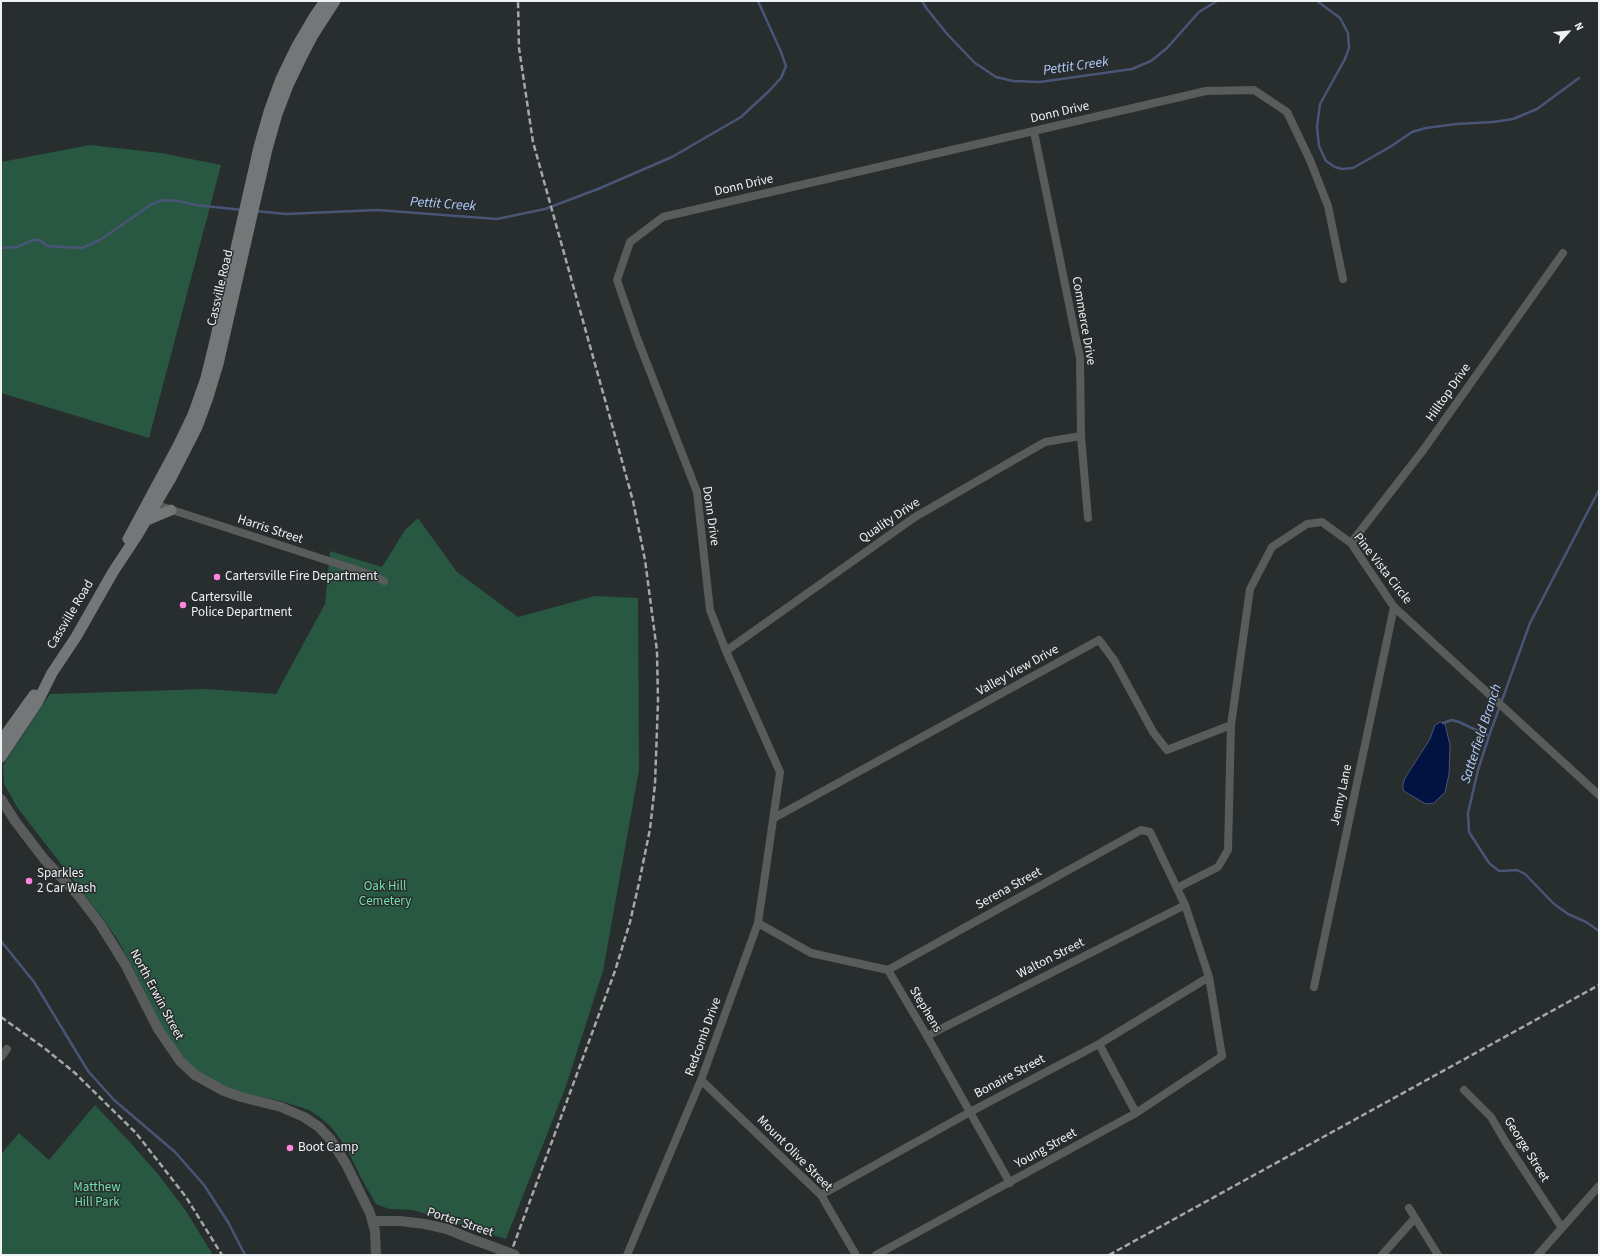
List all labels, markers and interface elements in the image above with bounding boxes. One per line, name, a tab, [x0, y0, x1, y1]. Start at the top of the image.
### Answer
north arrow	[1548, 12, 1588, 52]
text: N	[1571, 20, 1587, 33]
water label: Pettit Creek	[1042, 54, 1110, 80]
street label: Donn Drive	[1029, 99, 1091, 127]
street label: Donn Drive	[713, 172, 775, 200]
water label: Pettit Creek	[409, 194, 477, 216]
street label: Cassville Road	[205, 248, 237, 328]
street label: Commerce Drive	[1068, 275, 1098, 367]
street label: Hilltop Drive	[1423, 361, 1475, 425]
street label: Donn Drive	[698, 485, 722, 547]
street label: Quality Drive	[857, 495, 923, 547]
street label: Harris Street	[235, 512, 305, 548]
street label: Pine Vista Circle	[1349, 530, 1415, 608]
place label: Cartersville Fire Department	[225, 569, 378, 585]
marker: Cartersville Fire Department	[212, 572, 222, 582]
street label: Cassville Road	[44, 578, 98, 652]
place label: Cartersville Police Department	[191, 590, 292, 621]
marker: Cartersville Police Department	[178, 600, 188, 610]
street label: Valley View Drive	[974, 642, 1062, 700]
water label: Satterfield Branch	[1458, 682, 1506, 786]
street label: Jenny Lane	[1328, 763, 1356, 827]
street label: Serena Street	[973, 864, 1045, 914]
place label: Sparkles 2 Car Wash	[37, 866, 96, 897]
marker: Sparkles 2 Car Wash	[24, 876, 34, 886]
park label: Oak Hill Cemetery	[359, 879, 411, 910]
street label: Walton Street	[1015, 935, 1087, 983]
street label: North Erwin Street	[126, 947, 186, 1043]
street label: Stephens	[905, 984, 945, 1036]
street label: Redcomb Drive	[683, 996, 725, 1078]
street label: Bonaire Street	[972, 1052, 1048, 1102]
street label: Mount Olive Street	[753, 1113, 835, 1195]
street label: George Street	[1500, 1115, 1552, 1185]
street label: Young Street	[1012, 1126, 1080, 1172]
place label: Boot Camp	[298, 1140, 358, 1156]
marker: Boot Camp	[285, 1143, 295, 1153]
park label: Matthew Hill Park	[73, 1180, 121, 1211]
street label: Porter Street	[425, 1205, 495, 1241]

